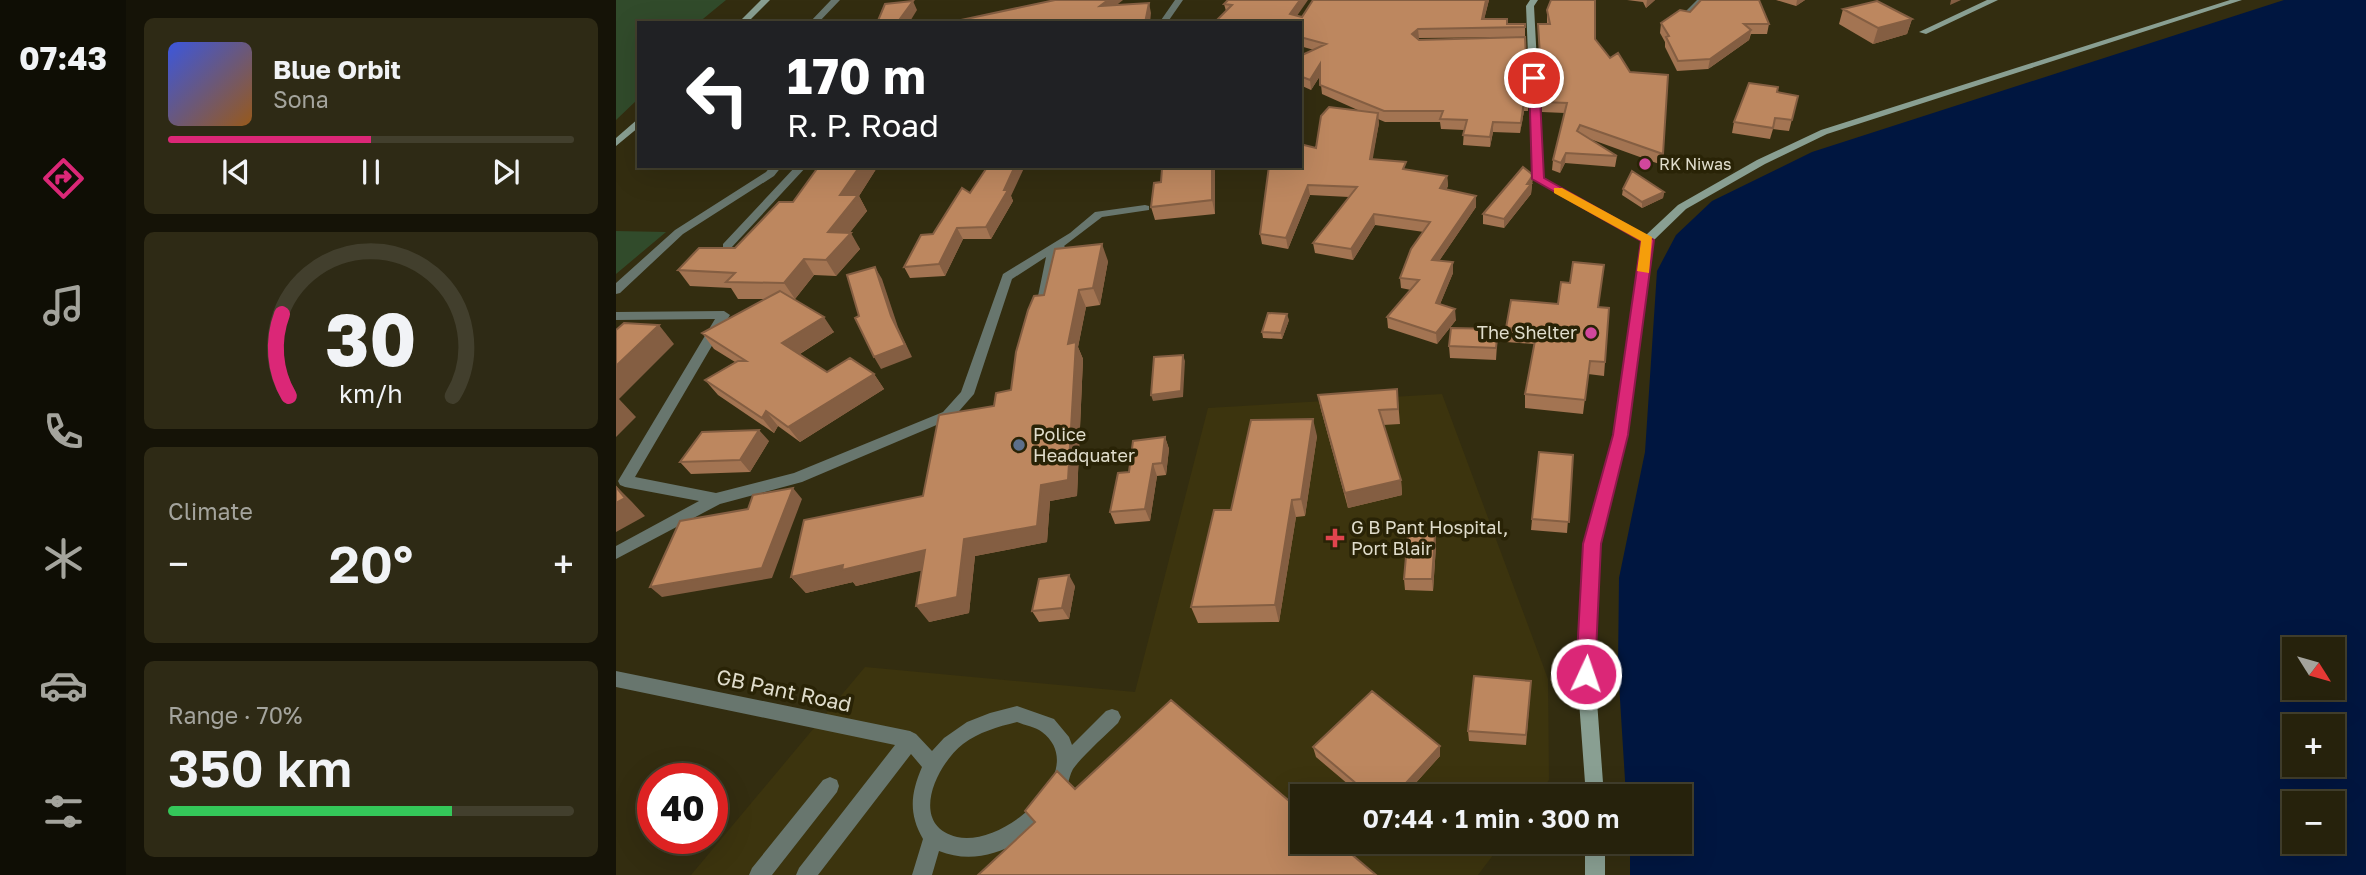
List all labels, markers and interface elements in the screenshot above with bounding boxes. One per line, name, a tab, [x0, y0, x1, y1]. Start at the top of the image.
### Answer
text: 07:43	[19, 39, 107, 77]
text: 170 m	[787, 46, 926, 105]
pin	[1504, 48, 1564, 108]
icon: left	[672, 49, 763, 140]
text: Blue Orbit	[273, 54, 401, 85]
icon: arrive	[1515, 59, 1553, 97]
text: Sona	[273, 85, 329, 113]
text: R. P. Road	[787, 106, 939, 144]
icon: previous	[217, 153, 255, 191]
icon: pause	[352, 153, 390, 191]
icon: next	[487, 153, 525, 191]
icon: directions	[39, 154, 88, 203]
place label: RK Niwas	[1659, 154, 1732, 174]
marker: RK Niwas	[1637, 156, 1653, 172]
icon: music	[39, 281, 88, 330]
text: 30	[325, 296, 417, 383]
place label: The Shelter	[1477, 321, 1577, 343]
marker: The Shelter	[1583, 325, 1599, 341]
text: km/h	[339, 378, 403, 409]
icon: phone	[39, 407, 88, 456]
place label: Police Headquater	[1033, 423, 1135, 466]
marker: Police Headquater	[1011, 437, 1027, 453]
text: Climate	[168, 497, 253, 525]
place label: G B Pant Hospital, Port Blair	[1351, 516, 1508, 559]
marker: G B Pant Hospital, Port Blair	[1325, 528, 1345, 548]
text: 20°	[329, 532, 413, 594]
icon: climate	[39, 534, 88, 583]
text: −	[168, 541, 189, 586]
text: +	[553, 541, 574, 586]
position arrow	[1549, 637, 1623, 711]
north arrow	[2282, 637, 2345, 700]
map controls	[2282, 637, 2345, 854]
icon: car	[39, 661, 88, 710]
street label: GB Pant Road	[714, 663, 854, 717]
text: Range · 70%	[168, 701, 302, 729]
button: +	[2282, 714, 2345, 777]
text: 350 km	[168, 736, 352, 798]
speed limit sign: 40	[637, 763, 728, 854]
icon: filters	[39, 787, 88, 836]
button: −	[2282, 791, 2345, 854]
text: 07:44 · 1 min · 300 m	[1363, 803, 1619, 834]

